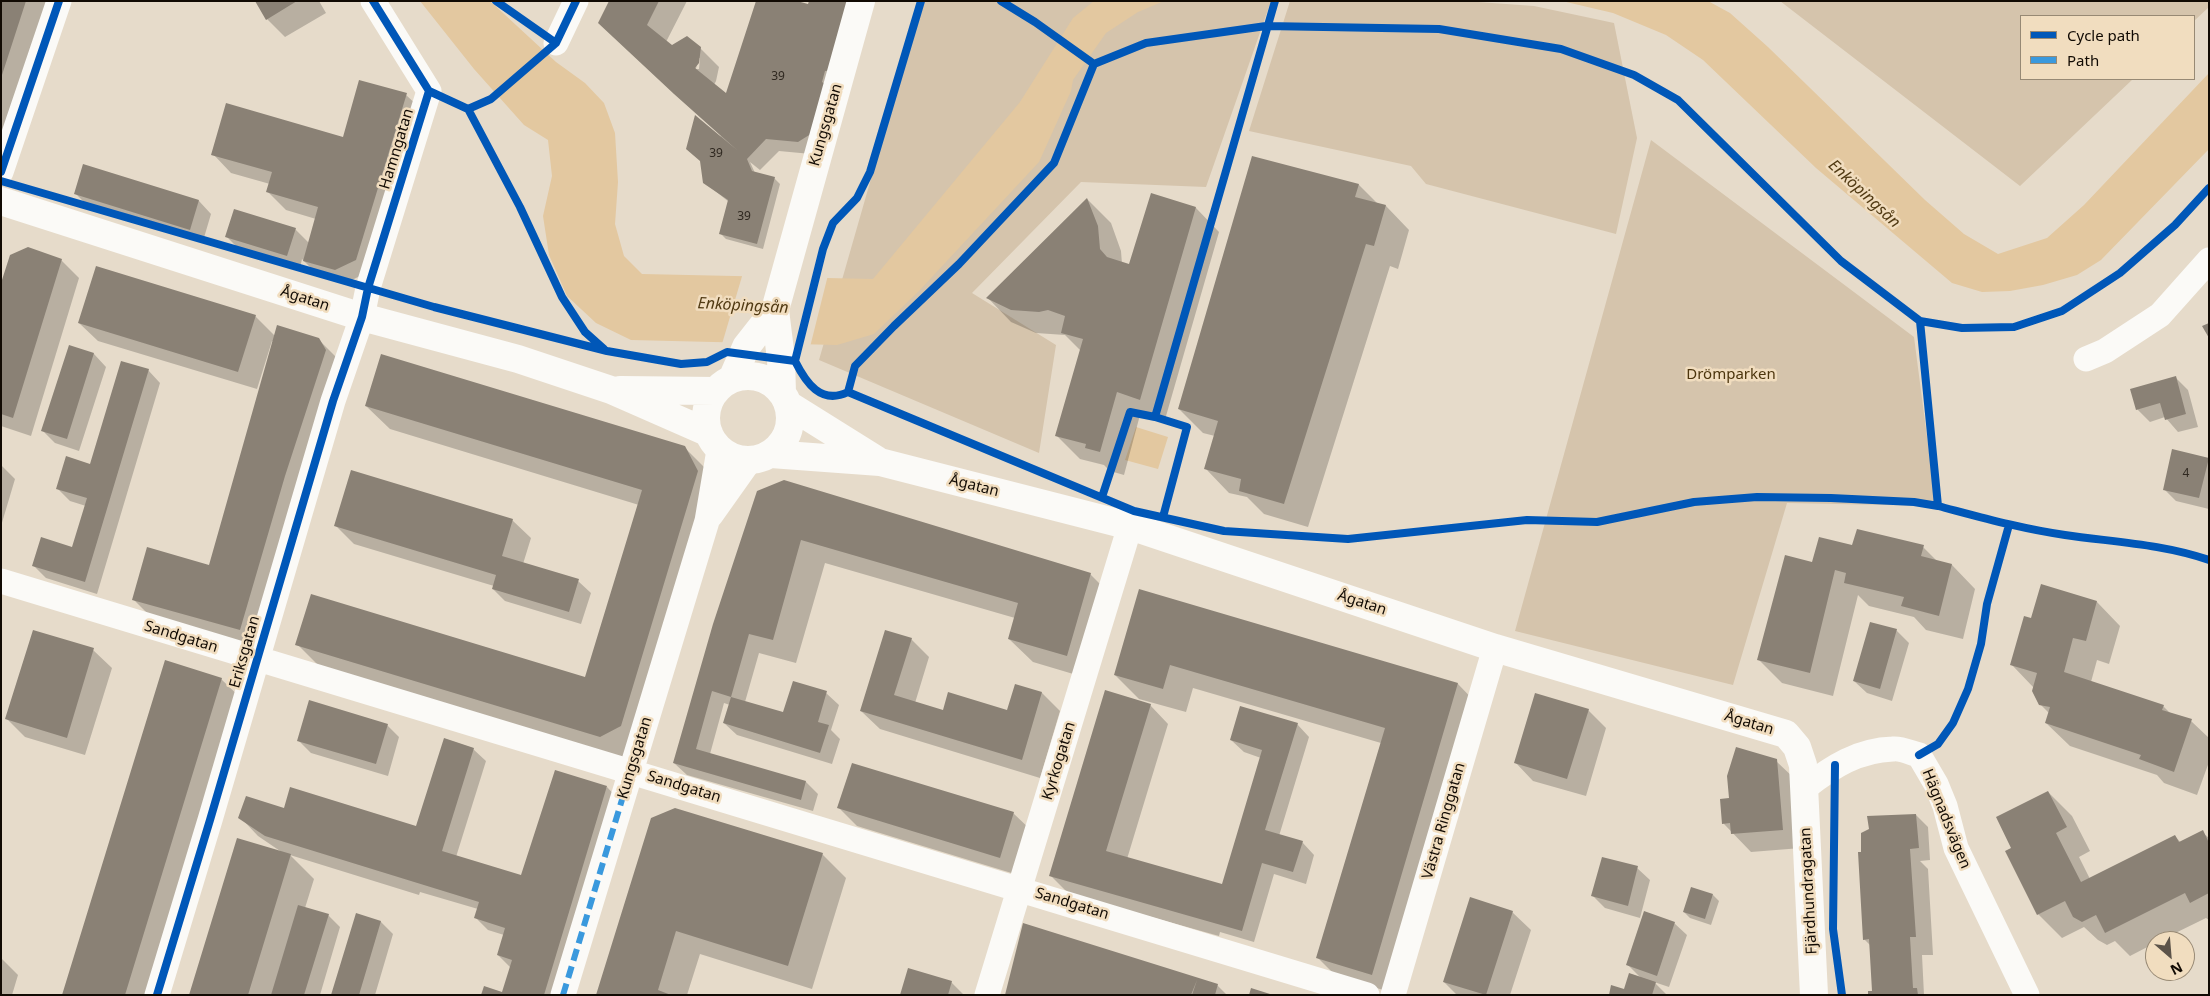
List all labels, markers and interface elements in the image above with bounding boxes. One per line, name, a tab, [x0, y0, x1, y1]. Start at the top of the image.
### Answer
legend	[2020, 15, 2195, 80]
text: Cycle path	[2067, 25, 2140, 45]
text: Path	[2067, 50, 2099, 70]
house number: 39	[771, 70, 785, 84]
street label: Kungsgatan	[806, 82, 846, 168]
street label: Hamngatan	[376, 106, 418, 192]
house number: 39	[709, 147, 723, 161]
water label: Enköpingsån	[1824, 156, 1904, 232]
house number: 39	[737, 210, 751, 224]
street label: Ågatan	[278, 283, 332, 315]
water label: Enköpingsån	[697, 294, 789, 318]
park label: Drömparken	[1686, 366, 1776, 384]
house number: 4	[2183, 467, 2189, 481]
street label: Ågatan	[947, 471, 1001, 501]
street label: Ågatan	[1335, 587, 1389, 619]
street label: Eriksgatan	[226, 614, 264, 690]
street label: Sandgatan	[142, 617, 220, 657]
street label: Ågatan	[1722, 707, 1776, 739]
street label: Kungsgatan	[614, 715, 656, 801]
street label: Kyrkogatan	[1039, 720, 1079, 802]
street label: Västra Ringgatan	[1419, 761, 1469, 881]
street label: Sandgatan	[645, 767, 723, 807]
street label: Hägnadsvägen	[1918, 767, 1974, 871]
street label: Fjärdhundragatan	[1797, 827, 1821, 955]
street label: Sandgatan	[1033, 884, 1111, 924]
north arrow	[2145, 931, 2195, 981]
text: N	[2167, 958, 2186, 980]

